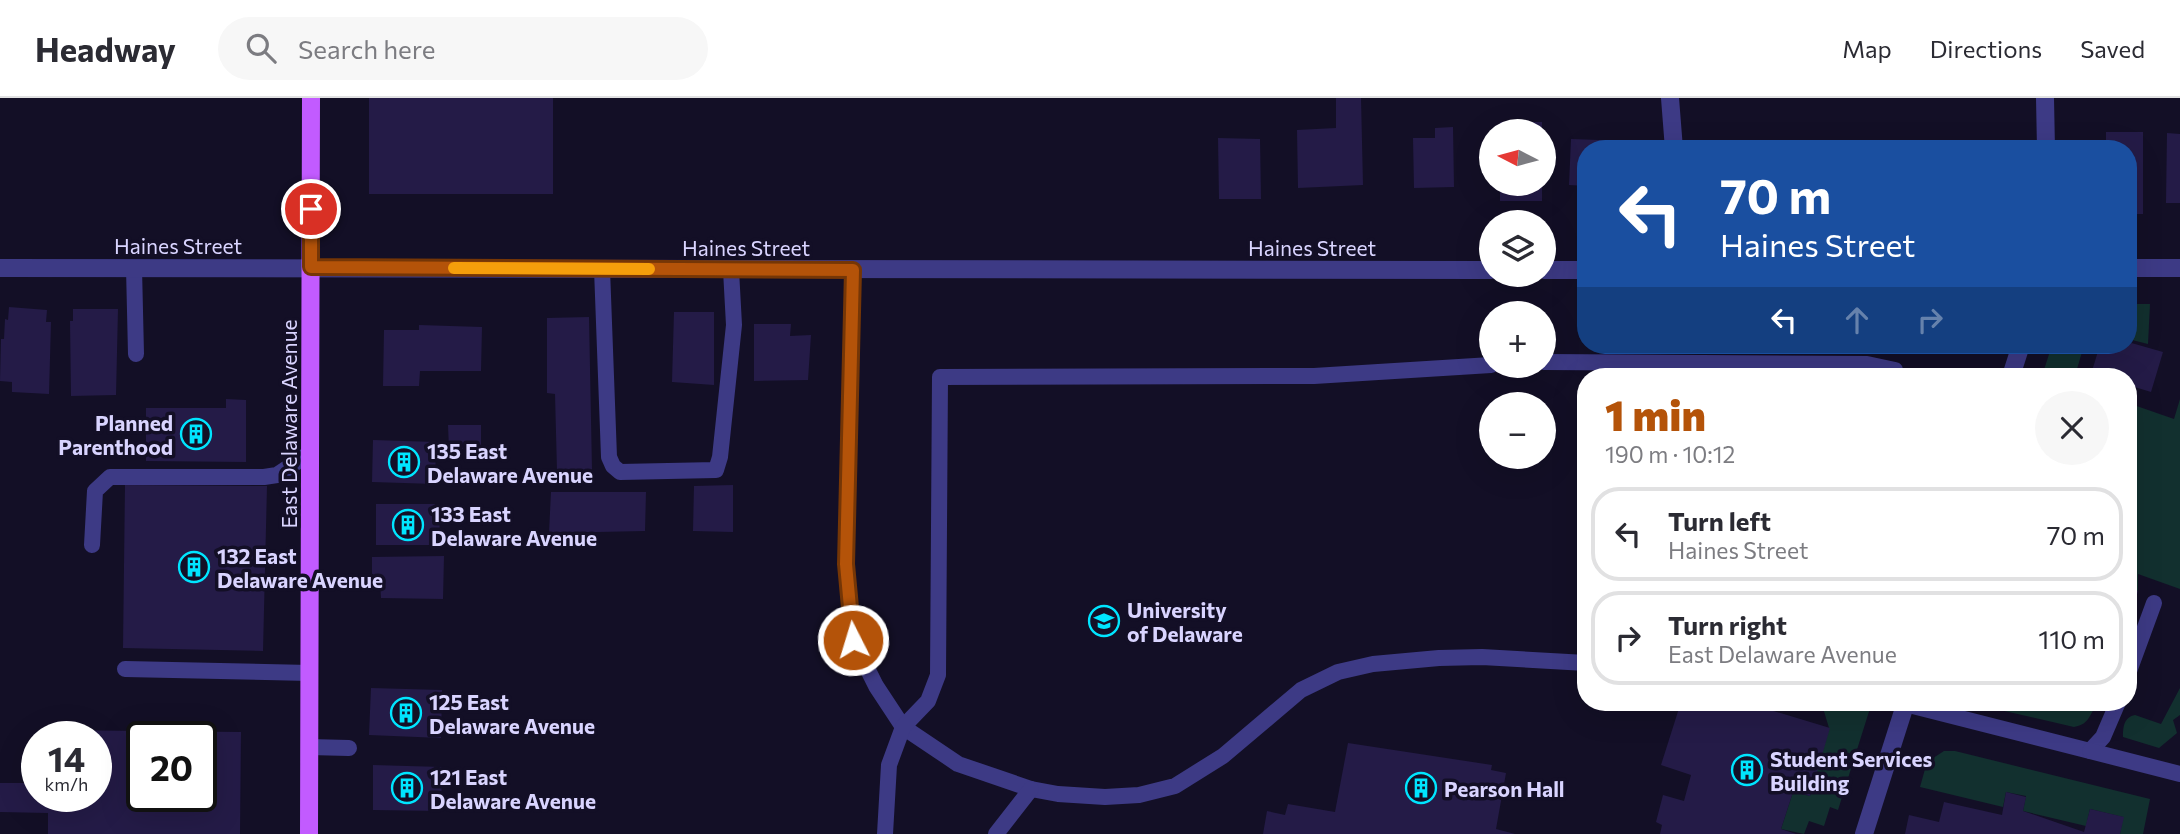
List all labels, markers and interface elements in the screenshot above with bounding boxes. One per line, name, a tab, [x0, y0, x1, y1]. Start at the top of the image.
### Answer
search box	[218, 17, 708, 80]
text: Headway	[35, 28, 176, 69]
icon: search	[242, 29, 280, 67]
text: Search here	[298, 33, 436, 64]
text: Map	[1842, 34, 1892, 63]
text: Directions	[1930, 34, 2042, 63]
text: Saved	[2080, 34, 2145, 63]
north arrow	[1479, 119, 1556, 196]
map controls	[1479, 119, 1556, 469]
text: 70 m	[1720, 164, 1831, 224]
icon: left	[1605, 168, 1696, 259]
pin	[281, 179, 341, 239]
icon: arrive	[292, 190, 330, 228]
button: layers	[1479, 210, 1556, 287]
text: Haines Street	[1720, 224, 1915, 264]
street label: Haines Street	[114, 233, 242, 258]
street label: Haines Street	[682, 235, 810, 260]
street label: Haines Street	[1248, 235, 1376, 260]
button: +	[1479, 301, 1556, 378]
icon: left	[1765, 301, 1803, 339]
icon: ahead	[1838, 301, 1876, 339]
icon: right	[1911, 301, 1949, 339]
street label: East Delaware Avenue	[276, 320, 301, 528]
text: 1 min	[1605, 388, 1706, 440]
button: close	[2035, 391, 2109, 465]
button: −	[1479, 392, 1556, 469]
place label: Planned Parenthood	[58, 410, 173, 459]
building icon: Planned Parenthood	[179, 417, 213, 451]
place label: 135 East Delaware Avenue	[427, 438, 593, 487]
text: 190 m · 10:12	[1605, 440, 1735, 468]
building icon: 135 East Delaware Avenue	[387, 445, 421, 479]
place label: 133 East Delaware Avenue	[431, 501, 597, 550]
text: Turn left	[1668, 505, 1771, 536]
building icon: 133 East Delaware Avenue	[391, 508, 425, 542]
icon: left	[1609, 515, 1647, 553]
text: 70 m	[2047, 519, 2105, 550]
text: Haines Street	[1668, 536, 1808, 564]
place label: 132 East Delaware Avenue	[217, 543, 383, 592]
building icon: 132 East Delaware Avenue	[177, 550, 211, 584]
place label: University of Delaware	[1127, 597, 1243, 646]
position arrow	[816, 603, 890, 677]
school or university icon: University of Delaware	[1087, 604, 1121, 638]
text: Turn right	[1668, 609, 1787, 640]
icon: right	[1609, 619, 1647, 657]
text: 110 m	[2038, 623, 2105, 654]
text: East Delaware Avenue	[1668, 640, 1897, 668]
place label: 125 East Delaware Avenue	[429, 689, 595, 738]
building icon: 125 East Delaware Avenue	[389, 696, 423, 730]
speed limit sign: 20	[126, 721, 217, 812]
text: 14	[48, 736, 85, 779]
place label: Student Services Building	[1770, 746, 1932, 795]
building icon: Student Services Building	[1730, 753, 1764, 787]
place label: 121 East Delaware Avenue	[430, 764, 596, 813]
building icon: 121 East Delaware Avenue	[390, 771, 424, 805]
building icon: Pearson Hall	[1404, 771, 1438, 805]
text: km/h	[45, 773, 88, 795]
place label: Pearson Hall	[1444, 776, 1565, 801]

